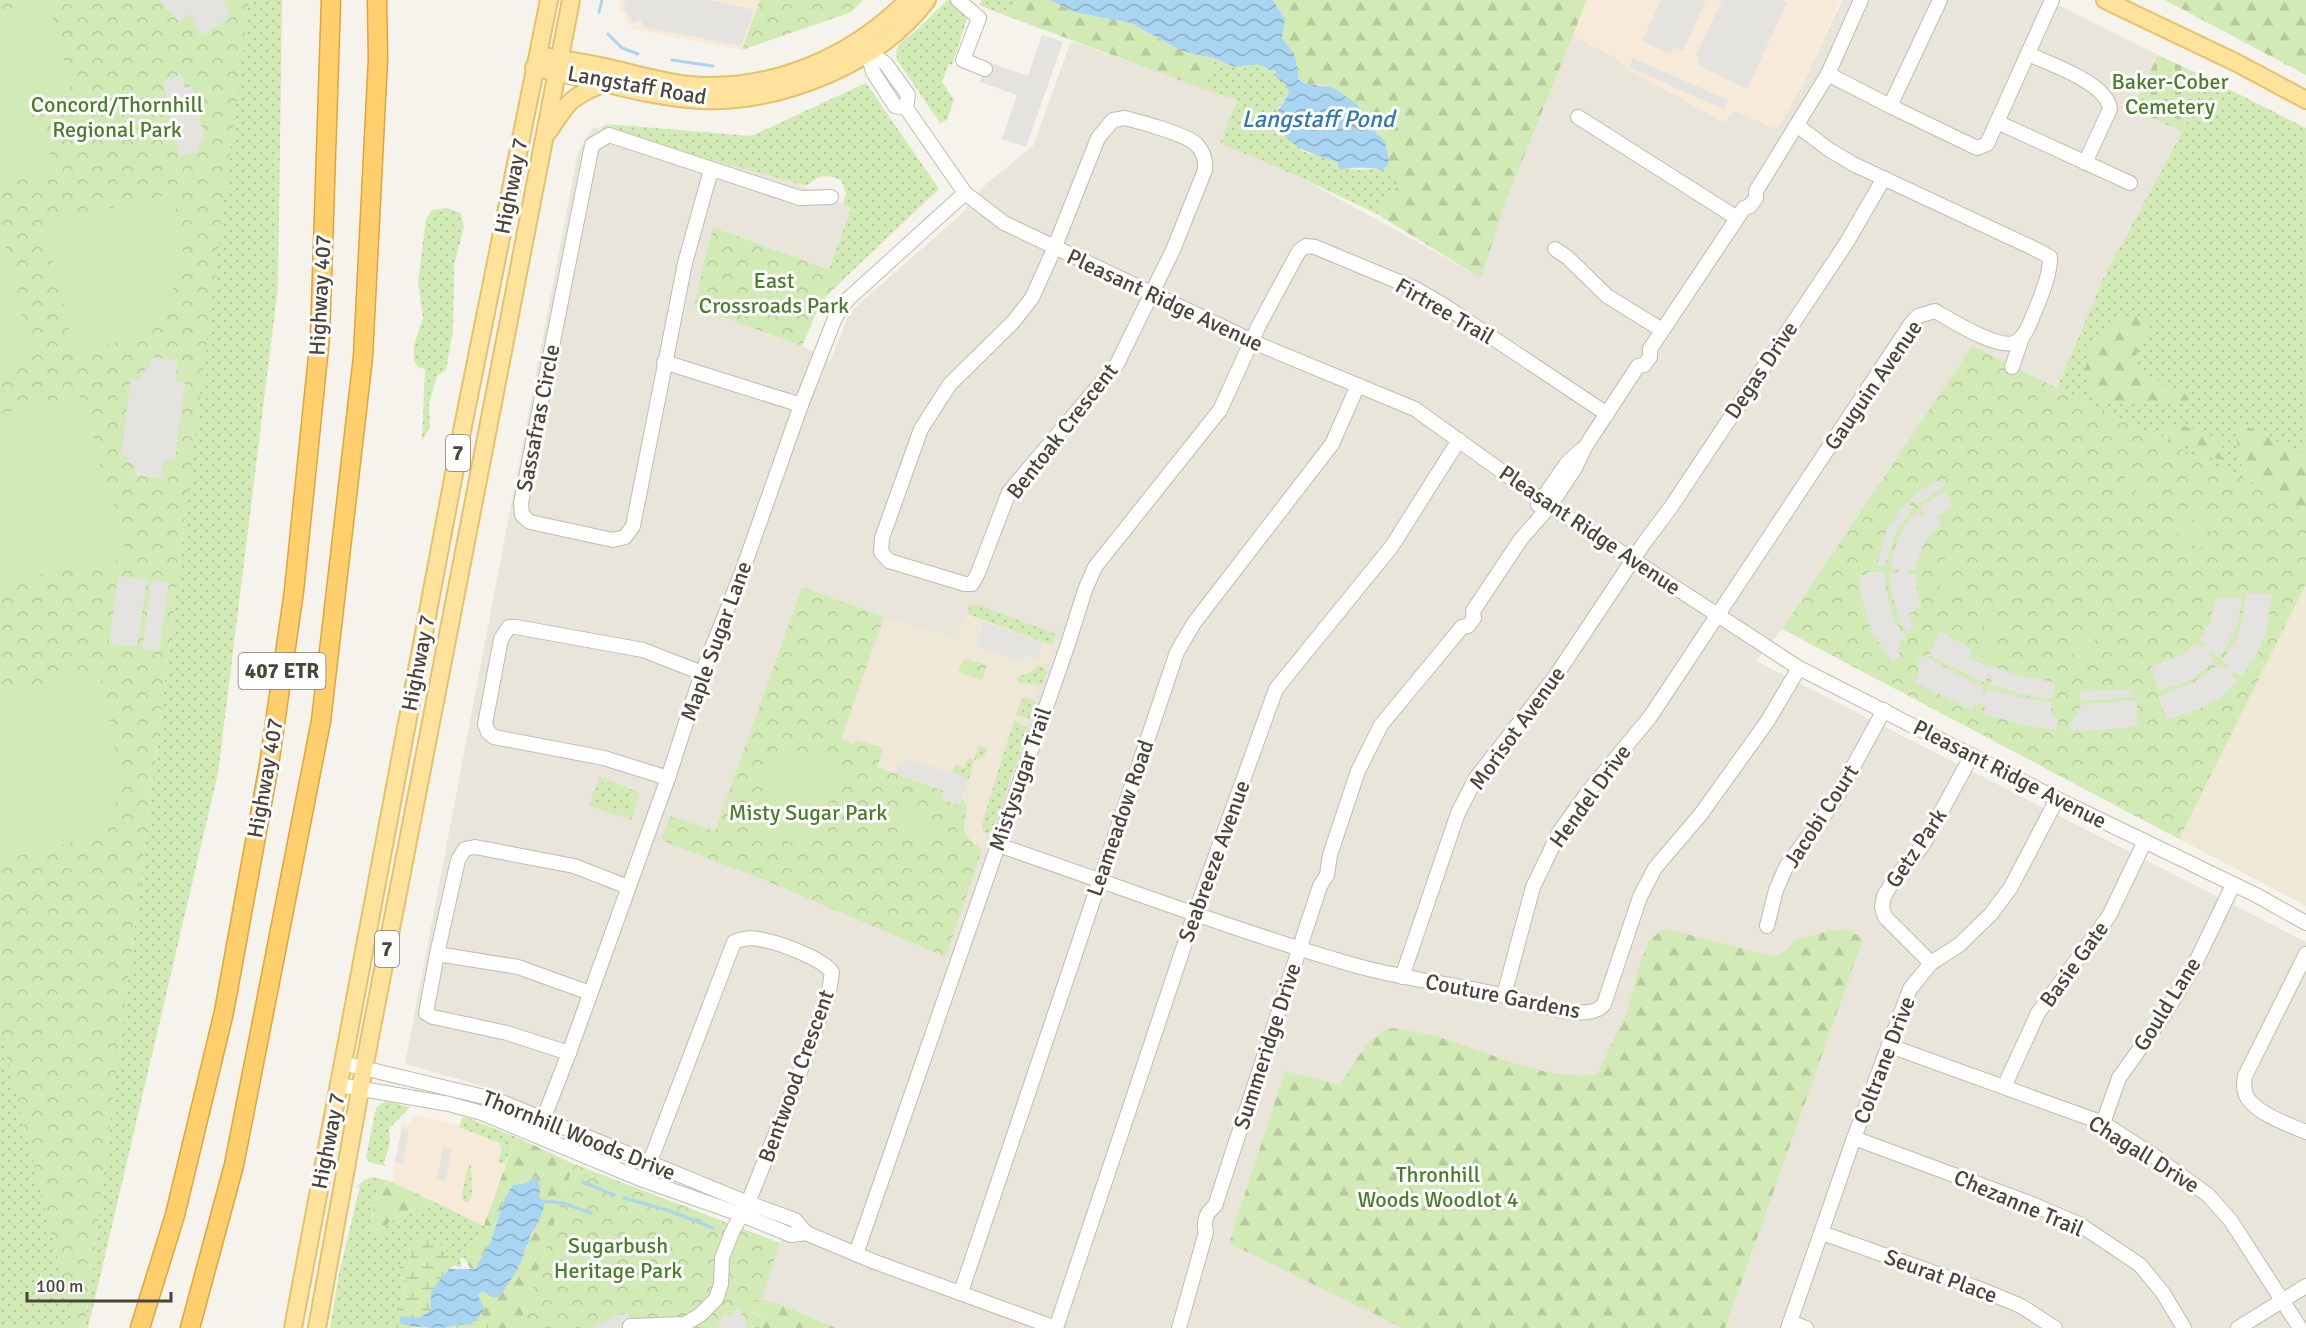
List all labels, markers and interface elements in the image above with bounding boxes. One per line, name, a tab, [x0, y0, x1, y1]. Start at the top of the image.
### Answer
street label: Langstaff Road	[565, 60, 709, 110]
park label: Baker-Cober Cemetery	[2111, 68, 2229, 120]
park label: Concord/Thornhill Regional Park	[31, 91, 203, 143]
water label: Langstaff Pond	[1241, 104, 1398, 134]
street label: Highway 7	[488, 136, 534, 236]
street label: Highway 407	[303, 234, 337, 356]
street label: Pleasant Ridge Avenue	[1063, 243, 1267, 357]
park label: East Crossroads Park	[699, 267, 849, 319]
street label: Firtree Trail	[1391, 272, 1499, 350]
street label: Gauguin Avenue	[1818, 315, 1928, 455]
street label: Degas Drive	[1719, 316, 1803, 424]
street label: Sassafras Circle	[510, 342, 566, 494]
street label: Bentoak Crescent	[1001, 357, 1124, 504]
road number: 7	[446, 435, 470, 471]
street label: Pleasant Ridge Avenue	[1494, 459, 1686, 601]
street label: Maple Sugar Lane	[675, 557, 757, 725]
street label: Highway 7	[395, 613, 441, 713]
road number: 407 ETR	[238, 653, 326, 689]
street label: Morisot Avenue	[1463, 661, 1571, 795]
street label: Mistysugar Trail	[983, 704, 1057, 854]
street label: Pleasant Ridge Avenue	[1909, 714, 2111, 834]
street label: Highway 407	[241, 716, 289, 840]
street label: Leameadow Road	[1081, 736, 1159, 900]
street label: Hendel Drive	[1544, 739, 1636, 853]
street label: Jacobi Court	[1778, 759, 1864, 873]
street label: Seabreeze Avenue	[1172, 777, 1256, 945]
park label: Misty Sugar Park	[729, 799, 887, 826]
street label: Getz Park	[1880, 803, 1952, 893]
street label: Basie Gate	[2034, 916, 2114, 1012]
road number: 7	[375, 931, 399, 967]
street label: Gould Lane	[2127, 952, 2207, 1056]
street label: Summeridge Drive	[1227, 960, 1307, 1132]
street label: Couture Gardens	[1423, 968, 1583, 1024]
street label: Bentwood Crescent	[752, 986, 840, 1166]
street label: Coltrane Drive	[1847, 992, 1921, 1128]
street label: Thornhill Woods Drive	[479, 1084, 679, 1186]
street label: Highway 7	[305, 1091, 351, 1191]
street label: Chagall Drive	[2083, 1109, 2205, 1199]
park label: Thronhill Woods Woodlot 4	[1357, 1161, 1519, 1213]
street label: Chezanne Trail	[1950, 1164, 2088, 1242]
park label: Sugarbush Heritage Park	[554, 1232, 682, 1284]
street label: Seurat Place	[1881, 1243, 2001, 1309]
scale bar	[27, 1265, 171, 1303]
text: 100 m	[36, 1275, 83, 1297]

